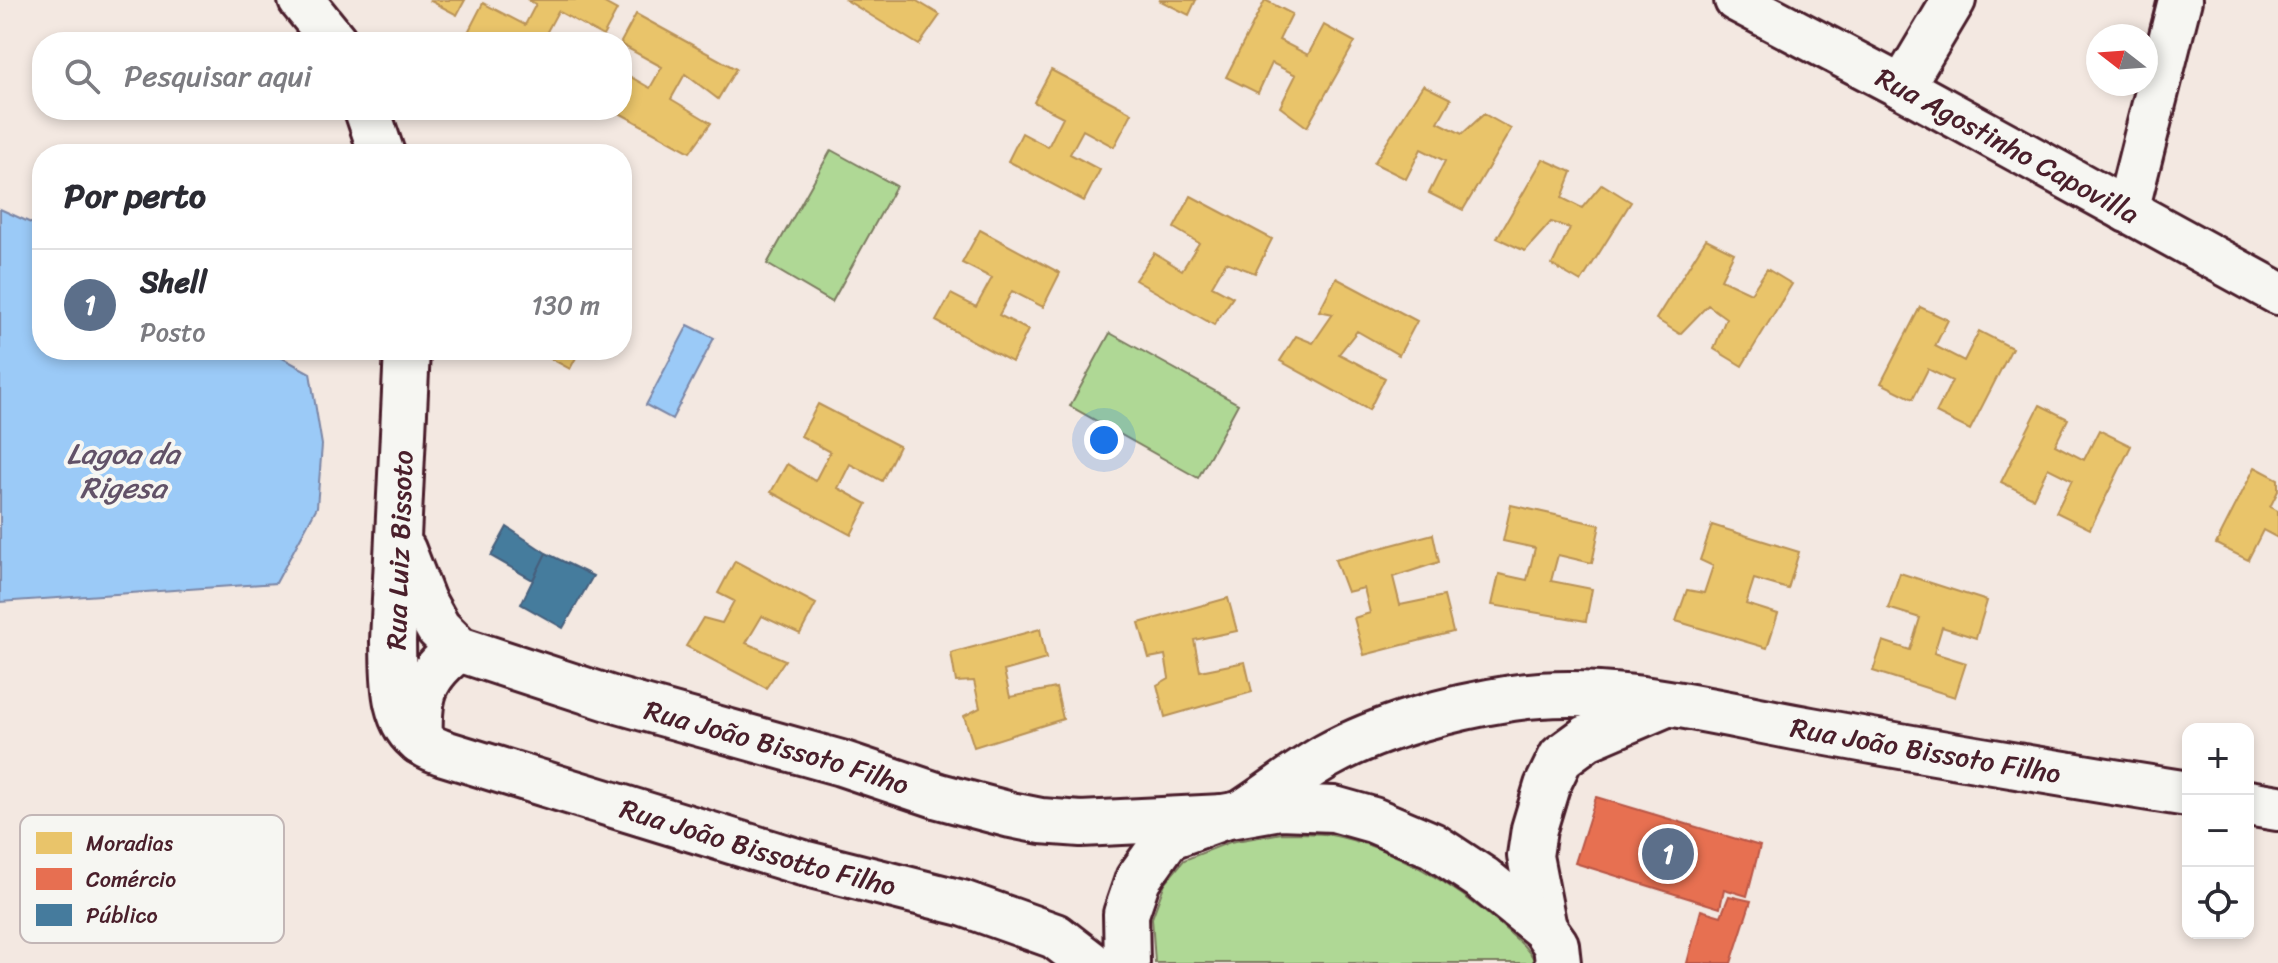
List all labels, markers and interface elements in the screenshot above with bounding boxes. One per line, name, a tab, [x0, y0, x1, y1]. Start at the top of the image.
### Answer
north arrow	[2086, 24, 2158, 96]
search box	[32, 32, 632, 120]
text: Pesquisar aqui	[124, 49, 312, 103]
street label: Rua Agostinho Capovilla	[1867, 53, 2148, 238]
icon: search	[60, 54, 104, 98]
text: Por perto	[64, 166, 206, 226]
text: Shell	[140, 255, 207, 309]
text: 1	[84, 282, 96, 328]
text: 130 m	[531, 282, 600, 328]
text: Posto	[140, 309, 206, 355]
your location	[1084, 420, 1124, 460]
water label: Lagoa da Rigesa	[66, 427, 182, 515]
street label: Rua Luiz Bissoto	[372, 449, 427, 651]
street label: Rua João Bissoto Filho	[639, 685, 916, 809]
street label: Rua João Bissoto Filho	[1787, 703, 2065, 798]
map controls	[2182, 723, 2254, 939]
button: +	[2182, 723, 2254, 795]
street label: Rua João Bissotto Filho	[614, 784, 901, 911]
button: −	[2182, 795, 2254, 867]
legend	[20, 815, 284, 943]
text: Moradias	[86, 824, 173, 863]
pin: 1	[1642, 824, 1694, 884]
text: Comércio	[86, 860, 176, 899]
button: locate	[2182, 867, 2254, 939]
text: Público	[86, 896, 158, 935]

